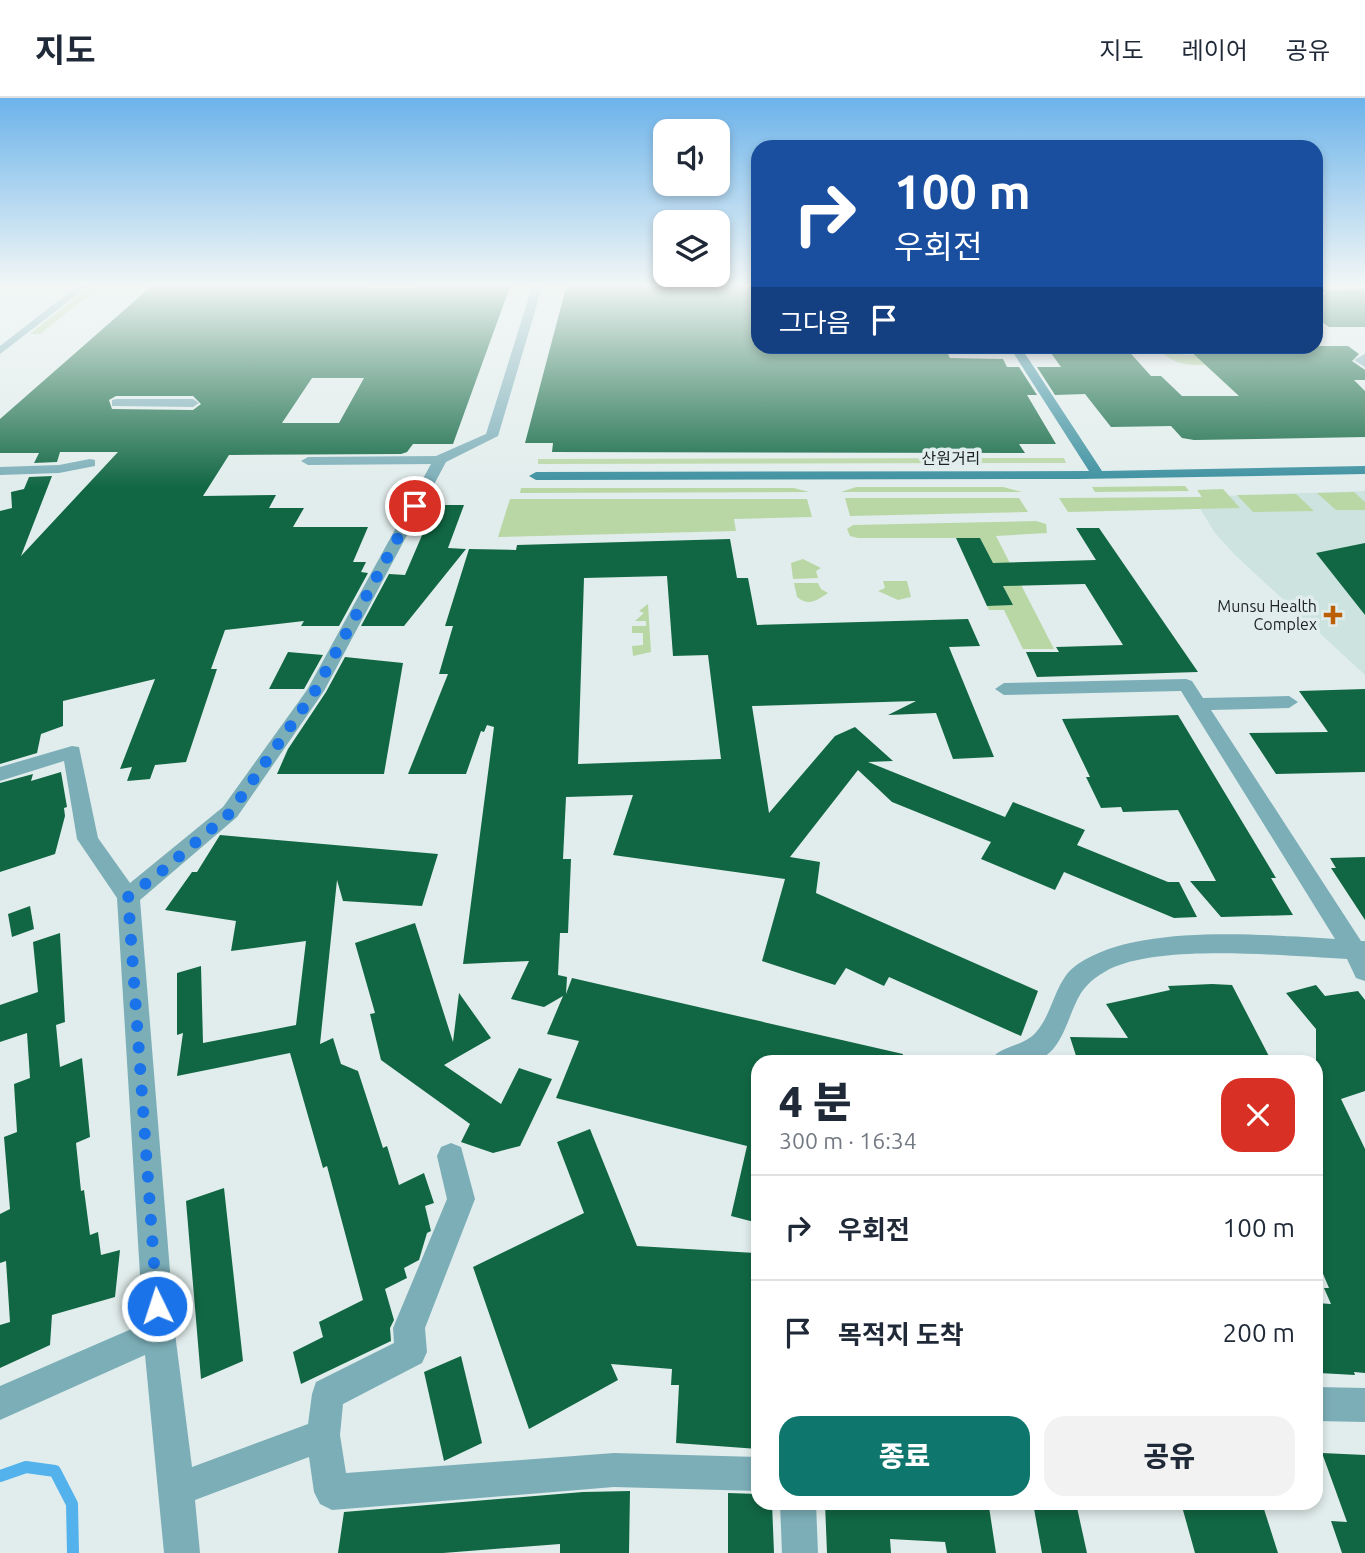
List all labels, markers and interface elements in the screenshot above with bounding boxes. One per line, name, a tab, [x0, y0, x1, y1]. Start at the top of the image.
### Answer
text: 지도	[35, 31, 96, 68]
text: 지도	[1099, 37, 1144, 64]
text: 레이어	[1182, 37, 1248, 64]
text: 공유	[1286, 37, 1330, 64]
map controls	[653, 119, 730, 287]
button: sound	[653, 119, 730, 196]
text: 100 m	[894, 163, 1031, 218]
icon: right	[779, 168, 870, 259]
button: layers	[653, 210, 730, 287]
text: 우회전	[894, 228, 982, 264]
icon: arrive	[865, 301, 903, 339]
text: 그다음	[779, 308, 851, 337]
street label: 산원거리	[922, 449, 980, 467]
pin	[385, 476, 445, 536]
icon: arrive	[396, 487, 434, 525]
place label: Munsu Health Complex	[1217, 597, 1317, 633]
marker: Munsu Health Complex	[1323, 605, 1343, 625]
text: 4 분	[779, 1078, 851, 1125]
button: close	[1221, 1078, 1295, 1152]
text: 300 m · 16:34	[779, 1128, 917, 1153]
icon: right	[779, 1209, 817, 1247]
text: 100 m	[1223, 1213, 1295, 1242]
text: 우회전	[838, 1215, 910, 1244]
position arrow	[120, 1269, 194, 1343]
icon: arrive	[779, 1314, 817, 1352]
text: 200 m	[1223, 1318, 1295, 1347]
text: 목적지 도착	[838, 1320, 964, 1349]
button: 종료	[779, 1416, 1030, 1496]
button: 공유	[1044, 1416, 1295, 1496]

